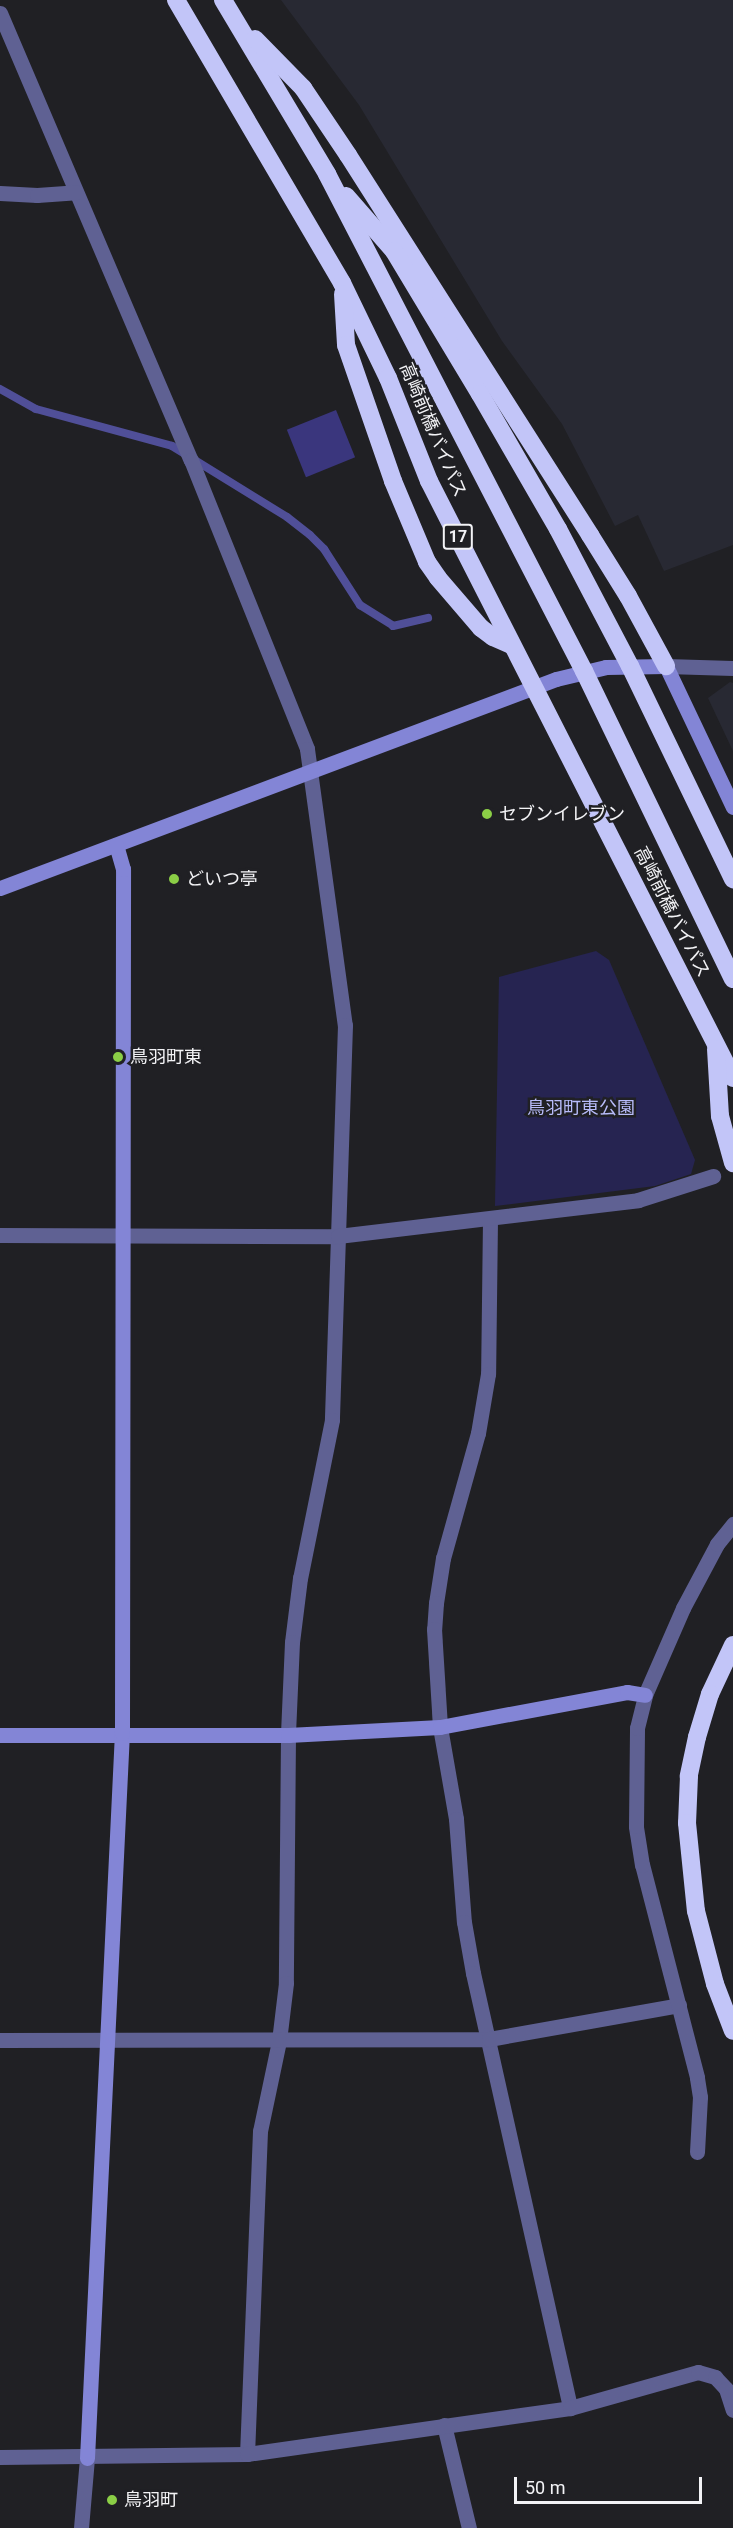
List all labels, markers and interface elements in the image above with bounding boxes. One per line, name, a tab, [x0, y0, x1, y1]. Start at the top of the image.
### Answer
street label: 高崎前橋バイパス	[395, 360, 471, 500]
road number: 17	[442, 524, 474, 550]
place label: セブンイレブン	[499, 803, 625, 825]
marker: セブンイレブン	[480, 807, 494, 821]
street label: 高崎前橋バイパス	[630, 843, 714, 981]
place label: どいつ亭	[186, 868, 258, 890]
marker: どいつ亭	[167, 872, 181, 886]
place label: 鳥羽町東	[130, 1046, 202, 1068]
marker: 鳥羽町東	[111, 1050, 125, 1064]
park label: 鳥羽町東公園	[527, 1097, 635, 1119]
scale bar	[517, 2465, 704, 2503]
text: 50 m	[525, 2477, 565, 2498]
place label: 鳥羽町	[124, 2489, 178, 2511]
marker: 鳥羽町	[105, 2493, 119, 2507]

